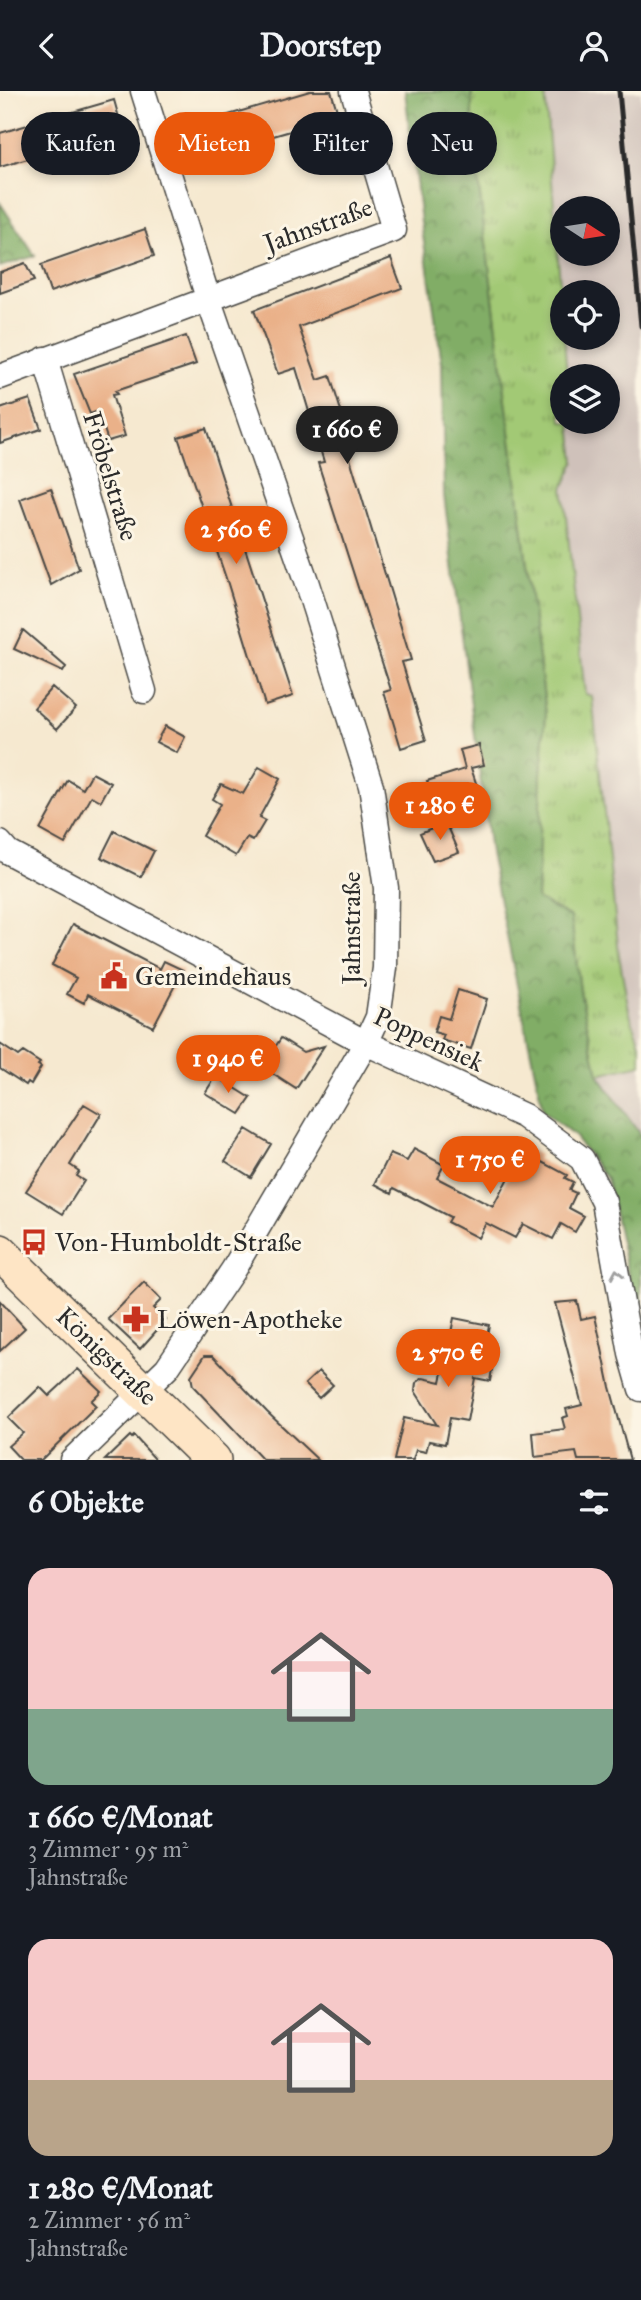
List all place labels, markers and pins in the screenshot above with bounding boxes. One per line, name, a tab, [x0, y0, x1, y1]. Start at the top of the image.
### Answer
pin: 1 660 €	[282, 407, 412, 466]
pin: 2 560 €	[171, 507, 301, 566]
pin: 1 280 €	[375, 783, 505, 842]
place label: Gemeindehaus	[135, 960, 291, 992]
public building icon: Gemeindehaus	[99, 961, 129, 991]
pin: 1 940 €	[163, 1035, 293, 1095]
pin: 1 750 €	[425, 1137, 555, 1196]
place label: Von-Humboldt-Straße	[54, 1226, 302, 1258]
bus stop icon: Von-Humboldt-Straße	[19, 1227, 49, 1257]
place label: Löwen-Apotheke	[157, 1303, 343, 1335]
pharmacy icon: Löwen-Apotheke	[121, 1304, 151, 1334]
pin: 2 570 €	[383, 1329, 513, 1389]

